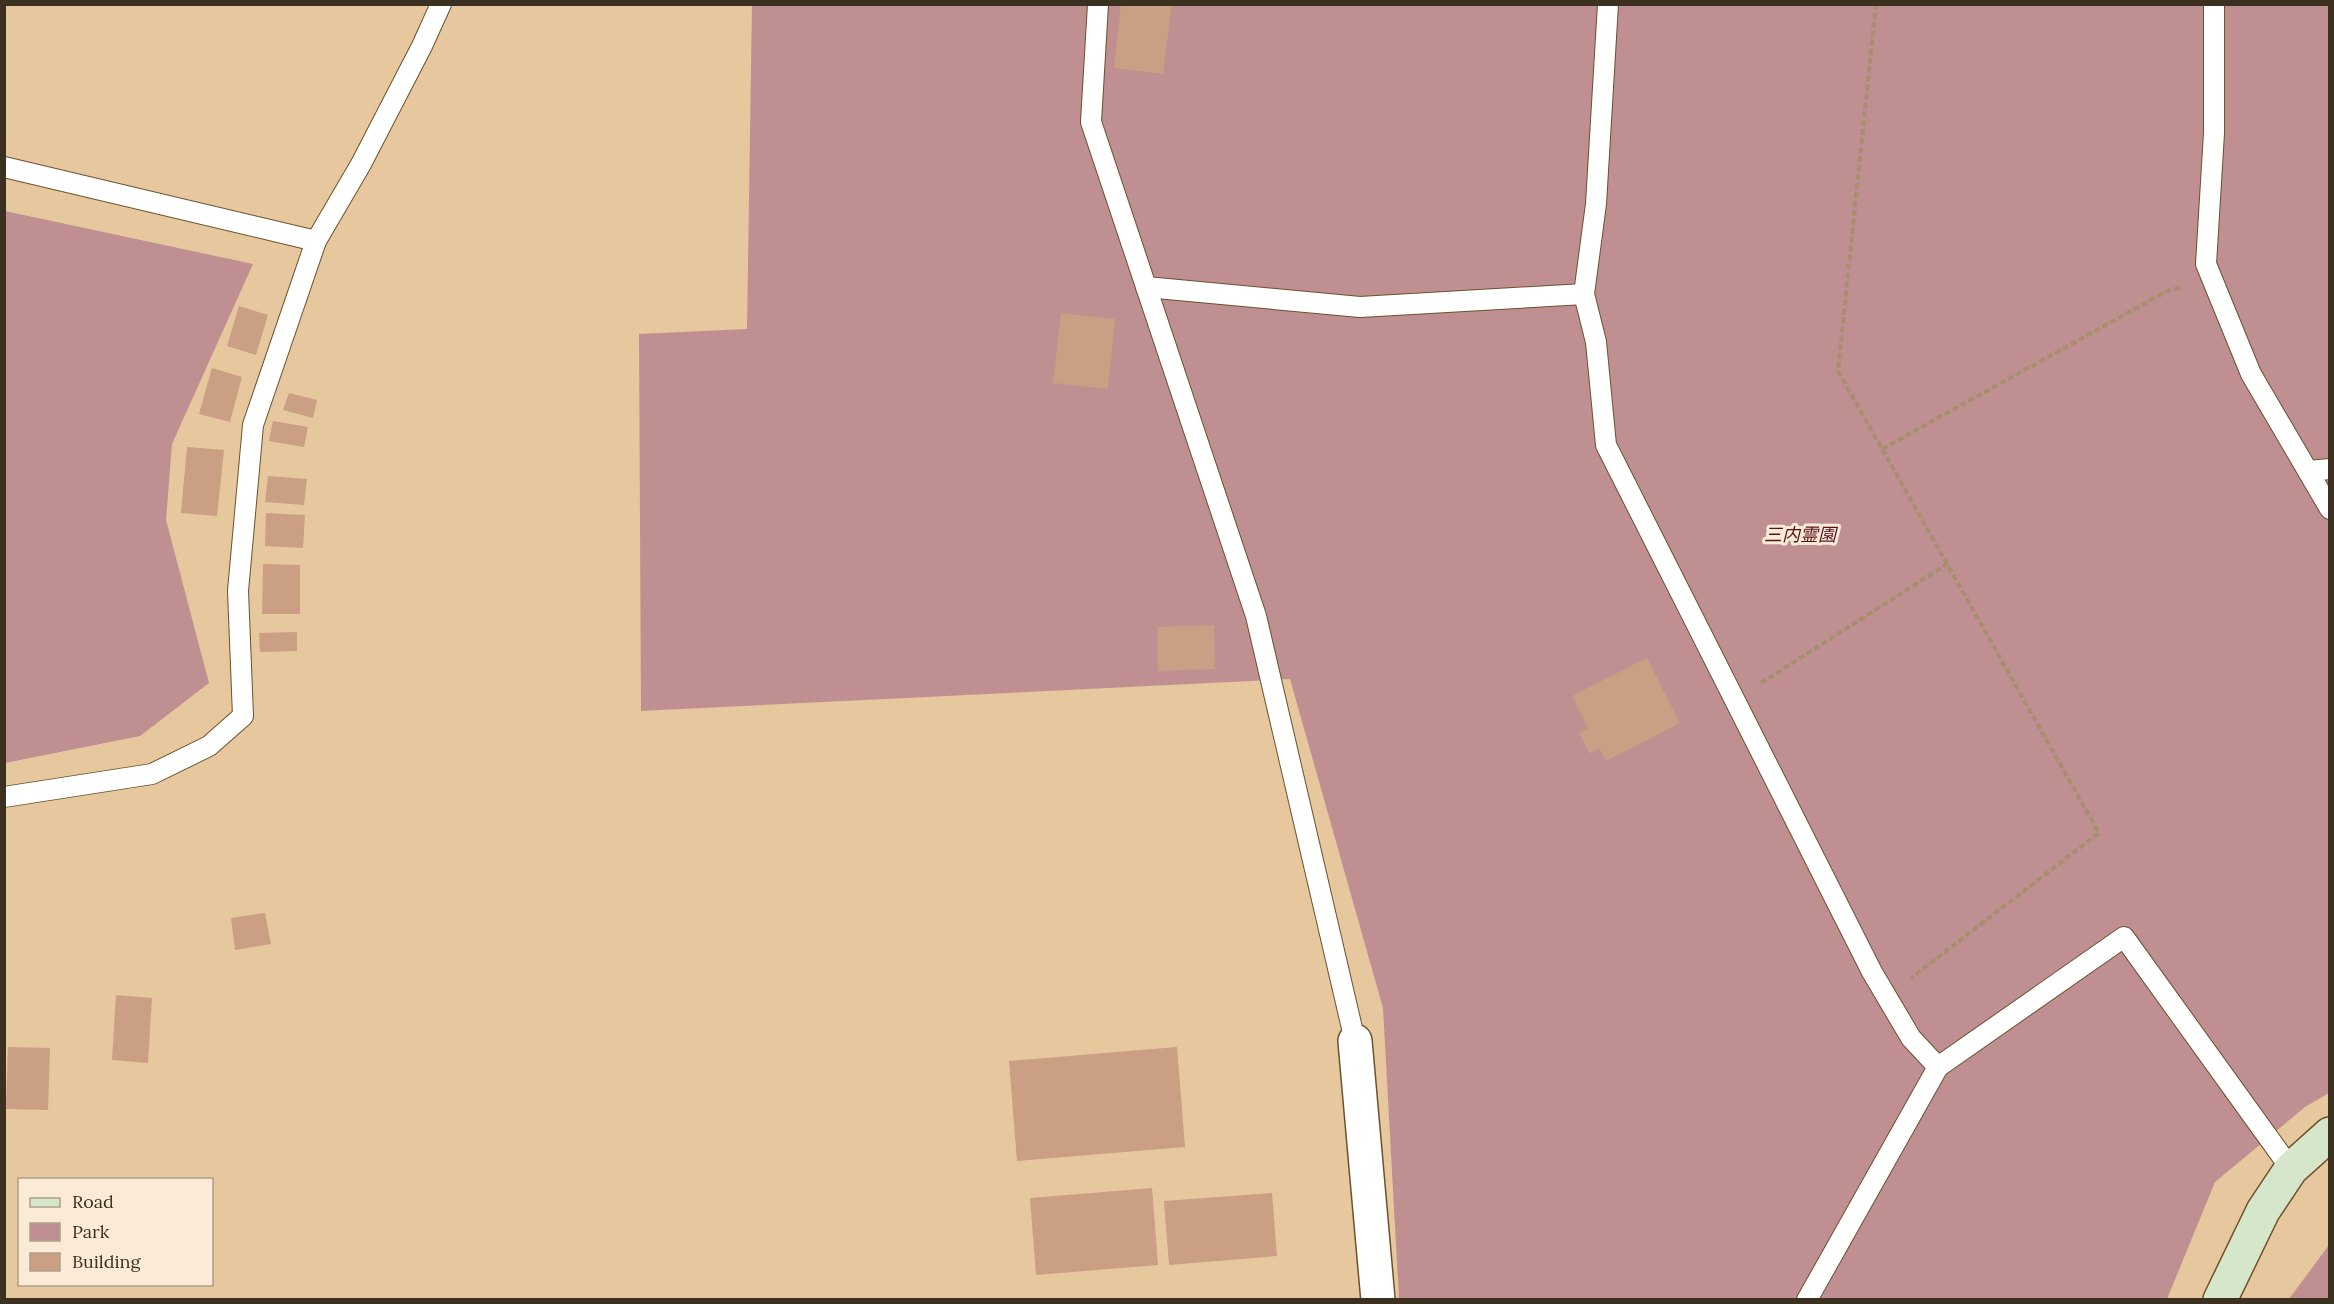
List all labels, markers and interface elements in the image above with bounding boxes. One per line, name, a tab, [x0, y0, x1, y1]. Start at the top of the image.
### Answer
park label: 三内霊園	[1764, 523, 1839, 546]
legend	[18, 1178, 213, 1286]
text: Road	[72, 1190, 114, 1213]
text: Park	[72, 1220, 110, 1243]
text: Building	[72, 1250, 142, 1273]

